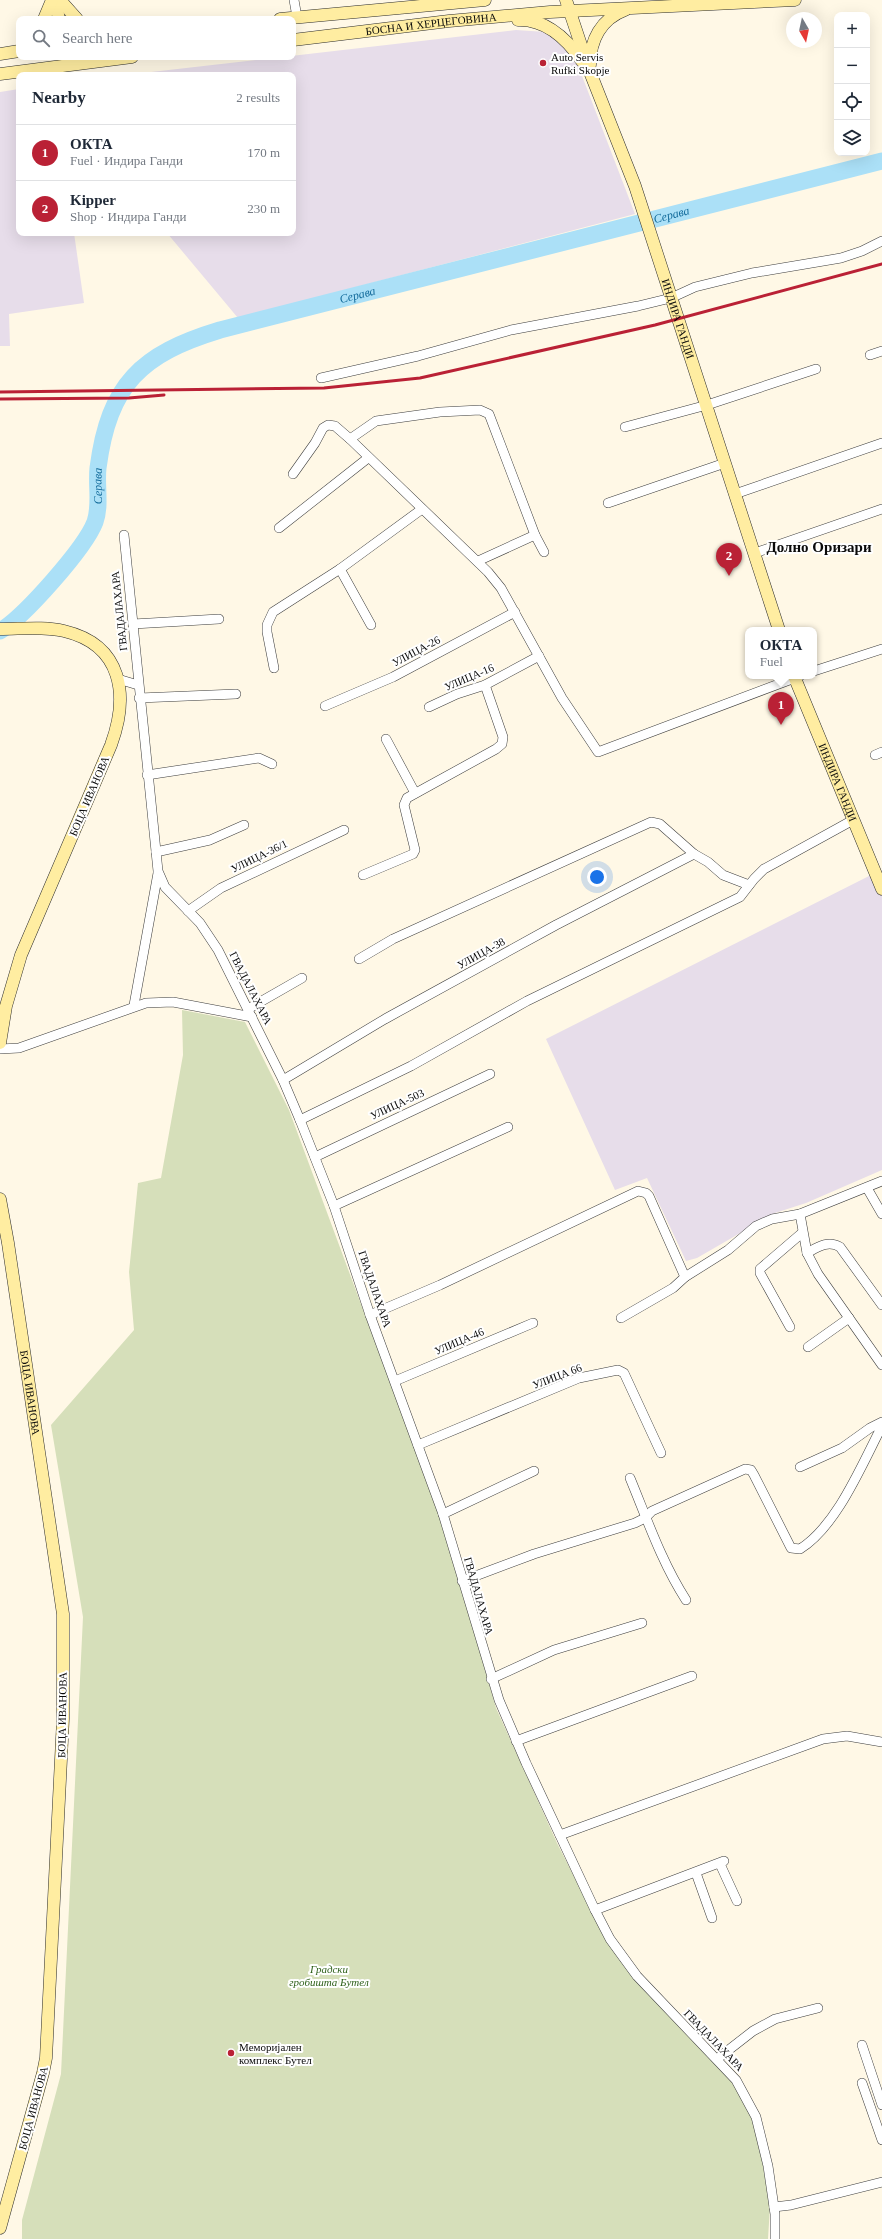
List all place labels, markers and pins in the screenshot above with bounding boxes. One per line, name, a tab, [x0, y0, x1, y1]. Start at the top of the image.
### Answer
place label: Auto Servis Rufki Skopje	[551, 51, 609, 76]
marker: Auto Servis Rufki Skopje	[538, 58, 548, 68]
pin: 2	[716, 543, 742, 576]
pin: 1	[768, 692, 794, 725]
place label: Меморијален комплекс Бутел	[239, 2041, 312, 2066]
marker: Меморијален комплекс Бутел	[226, 2048, 236, 2058]

